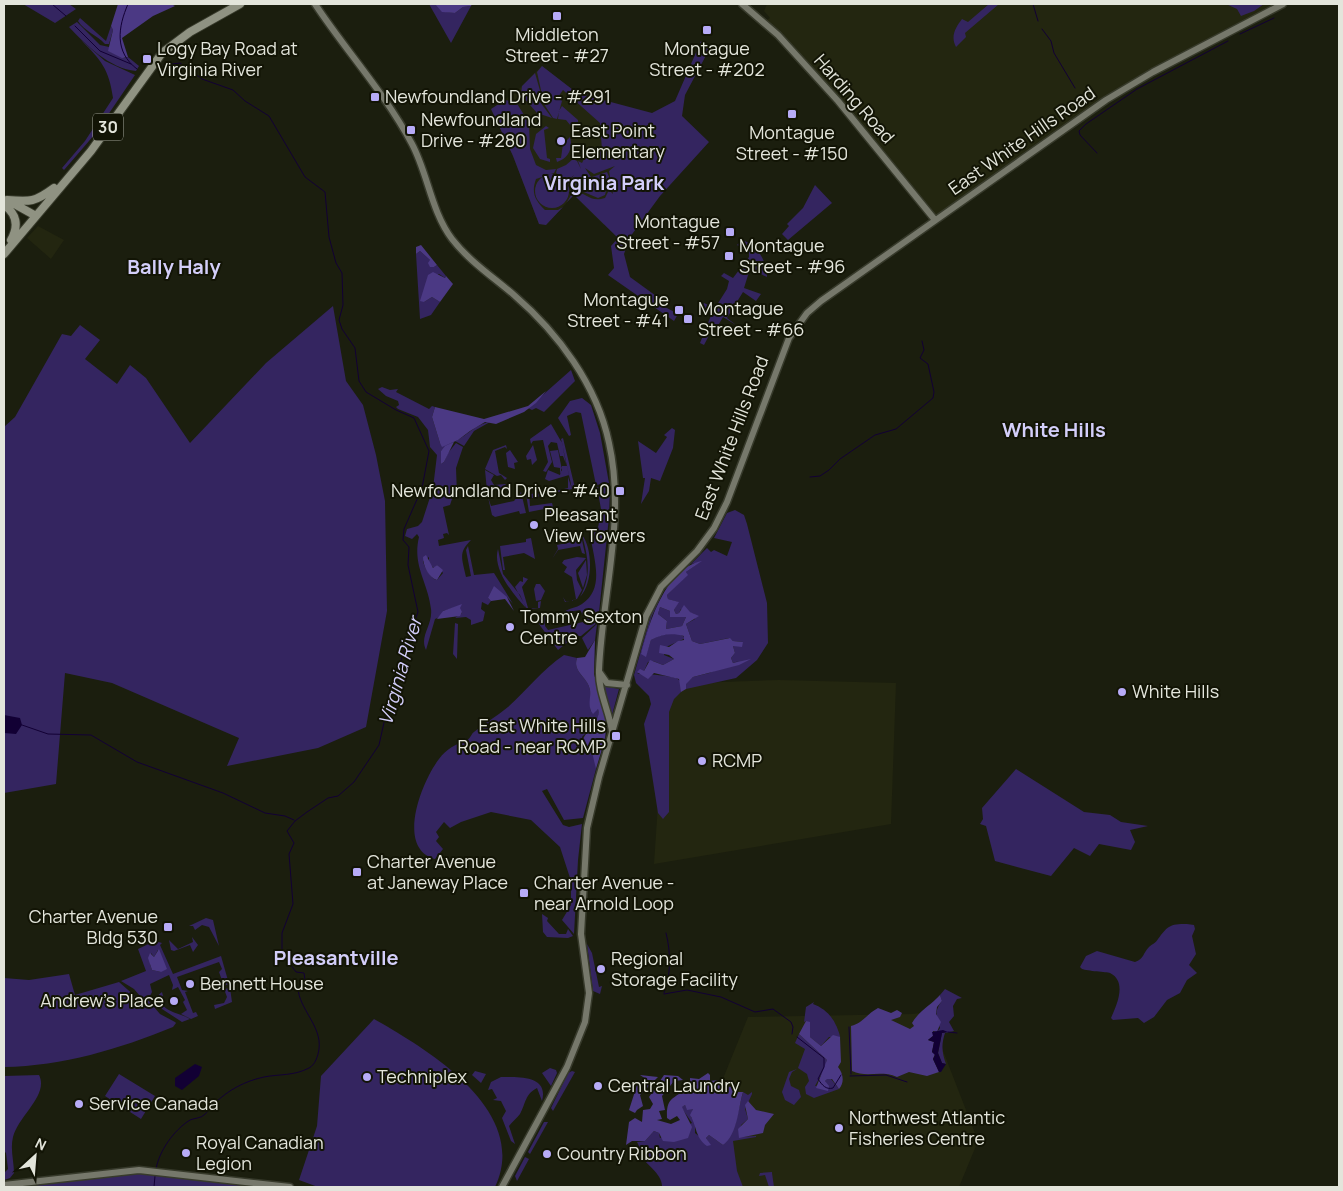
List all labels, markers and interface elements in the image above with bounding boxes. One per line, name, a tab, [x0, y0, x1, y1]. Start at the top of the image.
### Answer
marker: Middleton Street - #27	[551, 10, 563, 22]
place label: Middleton Street - #27	[505, 22, 609, 67]
marker: Montague Street - #202	[701, 24, 713, 36]
place label: Logy Bay Road at Virginia River	[157, 36, 298, 81]
place label: Montague Street - #202	[649, 36, 765, 81]
street label: Harding Road	[809, 49, 900, 148]
marker: Logy Bay Road at Virginia River	[141, 53, 153, 65]
street label: East White Hills Road	[943, 80, 1100, 200]
place label: Newfoundland Drive - #291	[385, 84, 611, 108]
marker: Newfoundland Drive - #291	[369, 91, 381, 103]
place label: Newfoundland Drive - #280	[421, 107, 541, 152]
marker: Montague Street - #150	[786, 108, 798, 120]
road number: 30	[93, 114, 123, 140]
place label: East Point Elementary	[571, 118, 665, 163]
place label: Montague Street - #150	[736, 120, 848, 165]
marker: Newfoundland Drive - #280	[405, 124, 417, 136]
marker: East Point Elementary	[555, 135, 567, 147]
district label: Virginia Park	[544, 169, 665, 196]
place label: Montague Street - #57	[616, 209, 720, 254]
marker: Montague Street - #57	[724, 226, 736, 238]
place label: Montague Street - #96	[739, 233, 846, 278]
marker: Montague Street - #96	[723, 250, 735, 262]
district label: Bally Haly	[127, 253, 221, 280]
place label: Montague Street - #41	[567, 287, 669, 332]
place label: Montague Street - #66	[698, 296, 805, 341]
marker: Montague Street - #41	[673, 304, 685, 316]
marker: Montague Street - #66	[682, 313, 694, 325]
street label: East White Hills Road	[689, 352, 773, 523]
district label: White Hills	[1002, 416, 1106, 443]
place label: Newfoundland Drive - #40	[391, 478, 610, 502]
marker: Newfoundland Drive - #40	[614, 485, 626, 497]
place label: Pleasant View Towers	[544, 502, 645, 547]
marker: Pleasant View Towers	[528, 519, 540, 531]
place label: Tommy Sexton Centre	[520, 604, 642, 649]
water label: Virginia River	[372, 612, 428, 728]
marker: Tommy Sexton Centre	[504, 621, 516, 633]
place label: White Hills	[1132, 679, 1219, 703]
marker: White Hills	[1116, 686, 1128, 698]
place label: East White Hills Road - near RCMP	[457, 713, 606, 758]
marker: East White Hills Road - near RCMP	[610, 730, 622, 742]
place label: RCMP	[712, 748, 762, 772]
marker: RCMP	[696, 755, 708, 767]
place label: Charter Avenue at Janeway Place	[367, 849, 508, 894]
marker: Charter Avenue at Janeway Place	[351, 866, 363, 878]
place label: Charter Avenue - near Arnold Loop	[534, 870, 674, 915]
marker: Charter Avenue - near Arnold Loop	[518, 887, 530, 899]
place label: Charter Avenue Bldg 530	[29, 904, 158, 949]
marker: Charter Avenue Bldg 530	[162, 921, 174, 933]
district label: Pleasantville	[273, 944, 399, 971]
place label: Regional Storage Facility	[611, 946, 738, 991]
marker: Regional Storage Facility	[595, 963, 607, 975]
place label: Bennett House	[200, 971, 324, 995]
marker: Bennett House	[184, 978, 196, 990]
place label: Andrew's Place	[40, 988, 164, 1012]
marker: Andrew's Place	[168, 995, 180, 1007]
place label: Techniplex	[377, 1064, 467, 1088]
marker: Techniplex	[361, 1071, 373, 1083]
place label: Central Laundry	[608, 1073, 741, 1097]
marker: Central Laundry	[592, 1080, 604, 1092]
place label: Service Canada	[89, 1091, 219, 1115]
marker: Service Canada	[73, 1098, 85, 1110]
place label: Northwest Atlantic Fisheries Centre	[849, 1105, 1005, 1150]
marker: Northwest Atlantic Fisheries Centre	[833, 1122, 845, 1134]
place label: Royal Canadian Legion	[196, 1130, 324, 1175]
north arrow	[10, 1131, 60, 1181]
text: N	[32, 1133, 50, 1155]
place label: Country Ribbon	[557, 1141, 687, 1165]
marker: Royal Canadian Legion	[180, 1147, 192, 1159]
marker: Country Ribbon	[541, 1148, 553, 1160]

